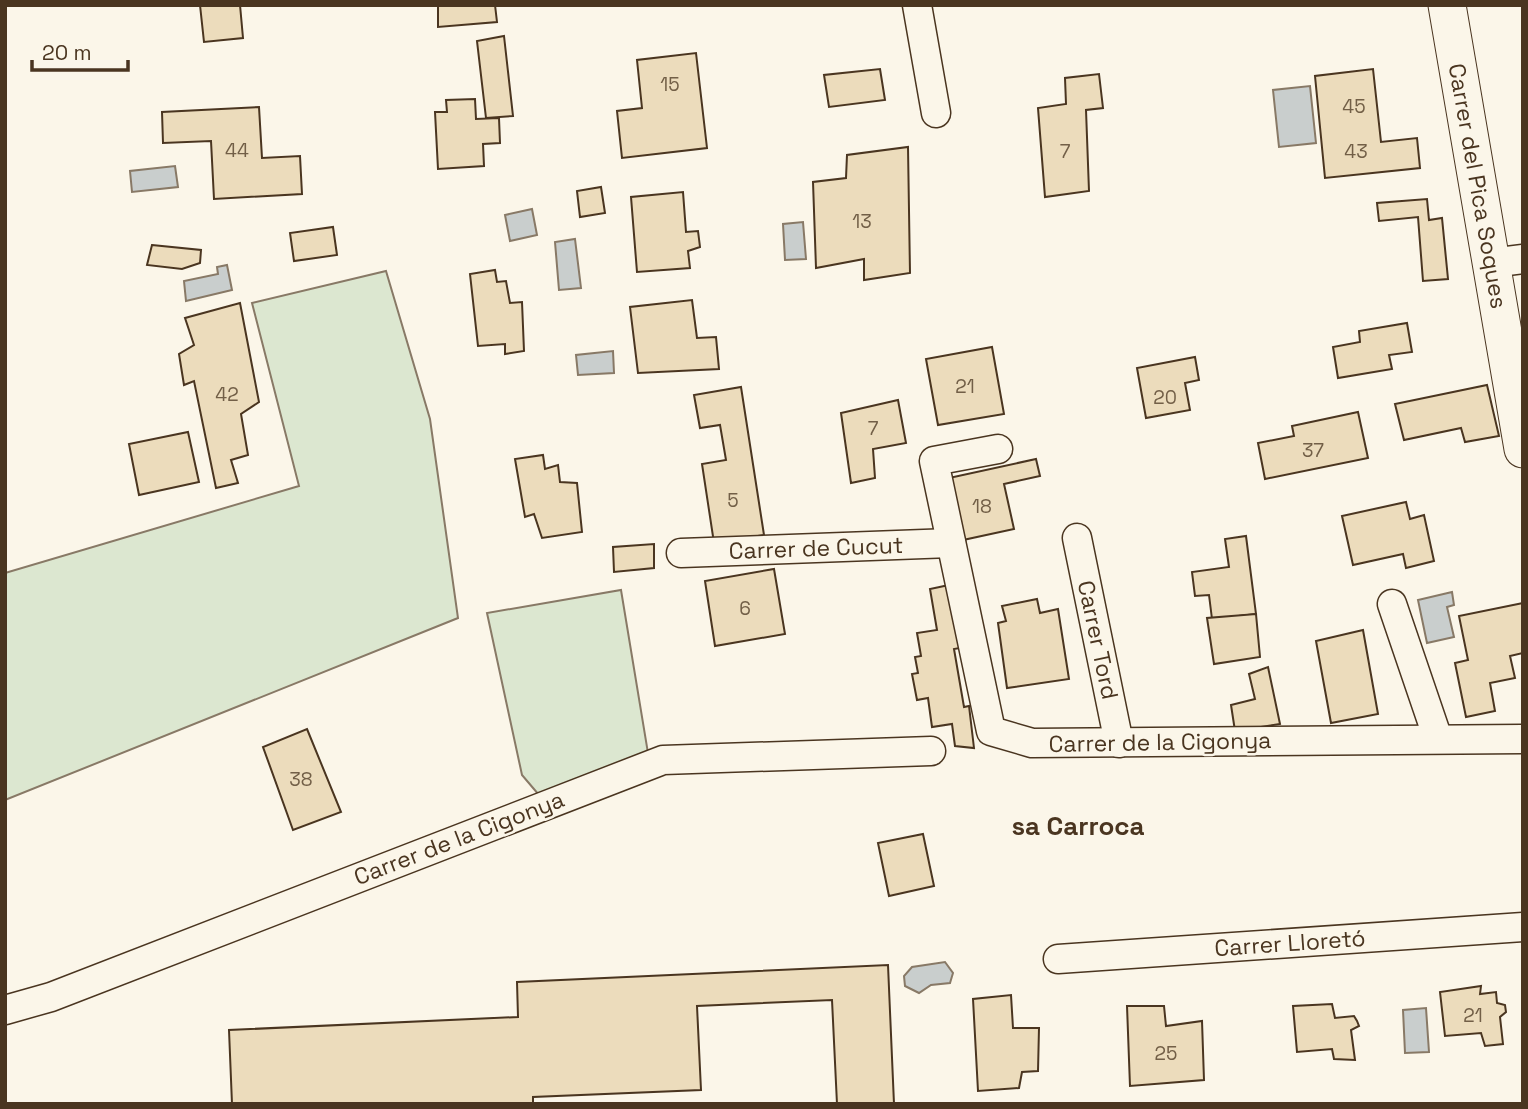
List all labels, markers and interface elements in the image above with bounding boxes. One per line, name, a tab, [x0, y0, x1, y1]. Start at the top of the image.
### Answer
scale bar	[32, 28, 128, 72]
text: 20 m	[42, 39, 92, 66]
street label: Carrer del Pica Soques	[1442, 61, 1514, 311]
house number: 15	[660, 72, 680, 97]
house number: 45	[1342, 94, 1366, 119]
house number: 44	[225, 138, 249, 163]
house number: 7	[1060, 139, 1071, 164]
house number: 43	[1344, 139, 1368, 164]
house number: 13	[852, 209, 872, 234]
house number: 21	[955, 374, 975, 399]
house number: 42	[215, 382, 239, 407]
house number: 20	[1153, 385, 1177, 410]
house number: 7	[868, 416, 879, 441]
house number: 37	[1302, 438, 1324, 463]
house number: 5	[727, 488, 739, 513]
house number: 18	[972, 494, 992, 519]
street label: Carrer de Cucut	[728, 530, 904, 566]
street label: Carrer Tord	[1071, 578, 1125, 702]
house number: 6	[739, 596, 751, 621]
street label: Carrer de la Cigonya	[1048, 725, 1272, 759]
house number: 38	[289, 767, 313, 792]
street label: Carrer de la Cigonya	[350, 784, 568, 892]
district label: sa Carroca	[1011, 809, 1145, 843]
street label: Carrer Lloretó	[1213, 923, 1367, 963]
house number: 21	[1463, 1003, 1483, 1028]
house number: 25	[1155, 1041, 1177, 1066]

